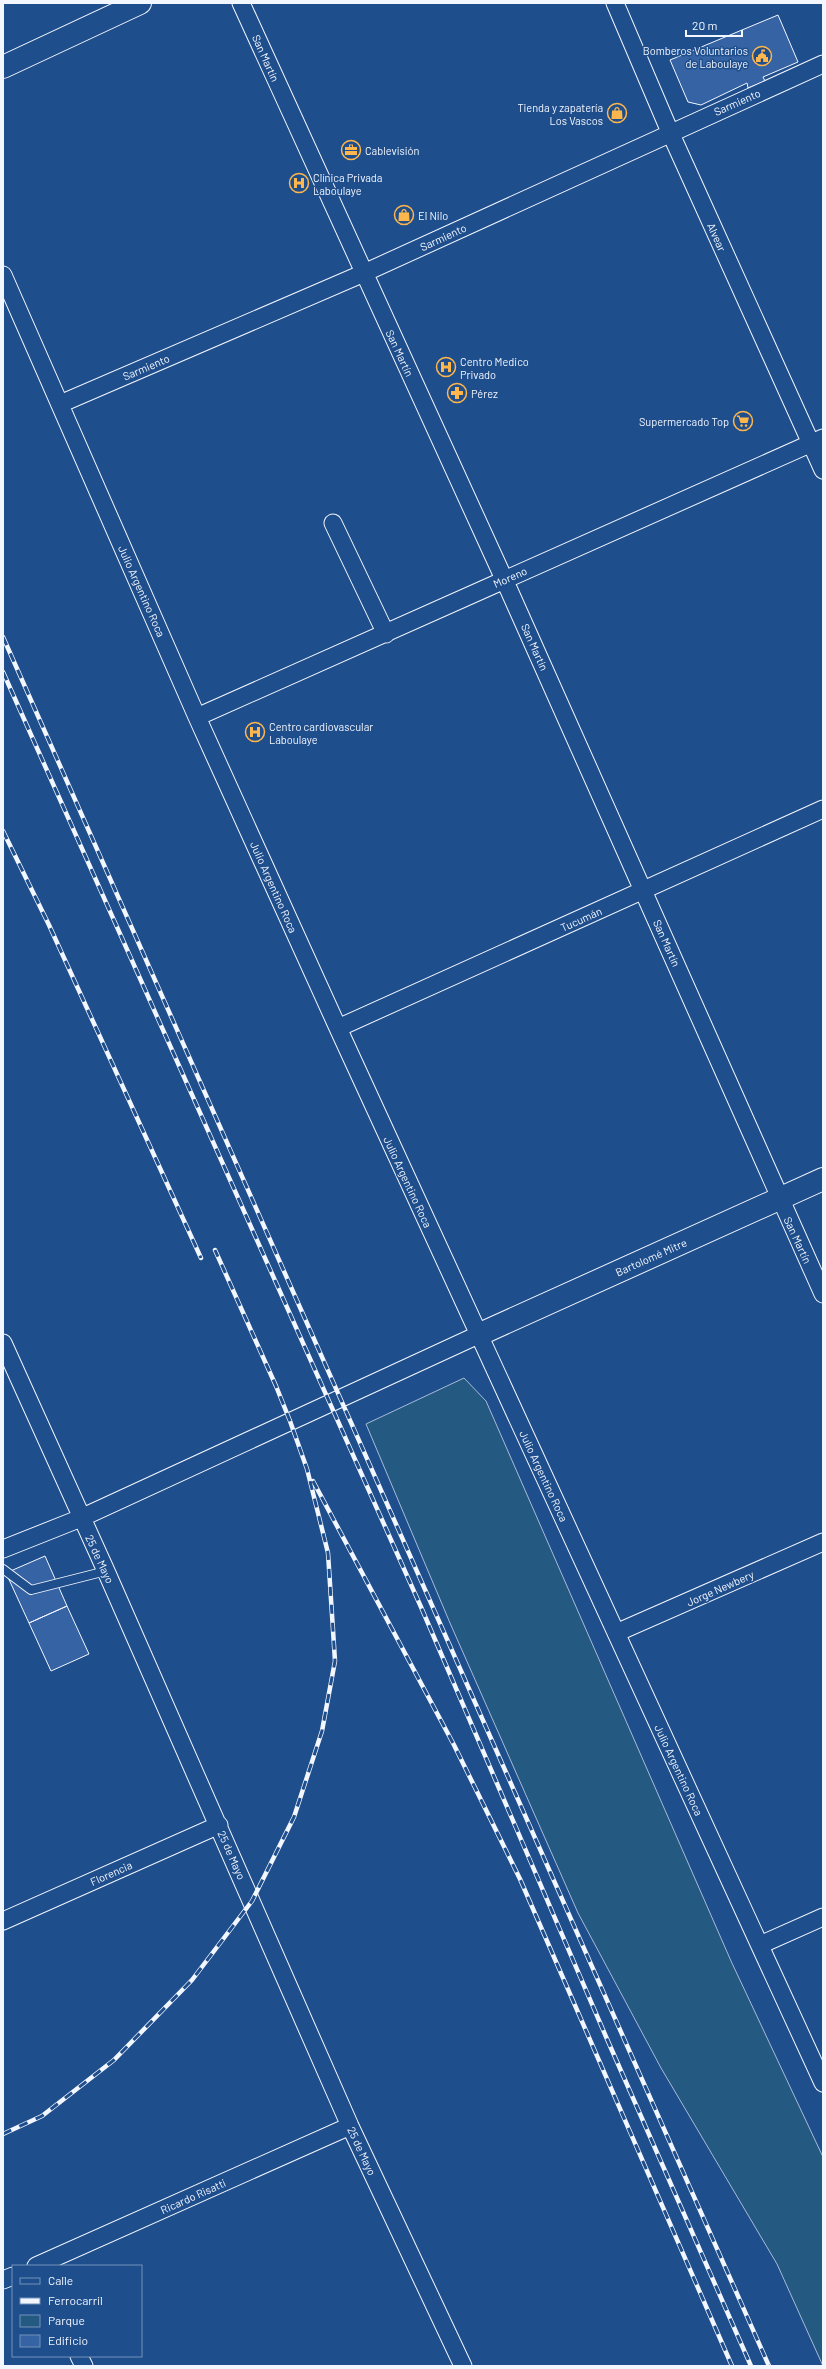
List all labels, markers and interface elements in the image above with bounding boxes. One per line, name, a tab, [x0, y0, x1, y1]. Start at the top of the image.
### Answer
scale bar	[686, 12, 742, 38]
text: 20 m	[692, 18, 718, 32]
street label: San Martín	[250, 32, 282, 84]
place label: Bomberos Voluntarios de Laboulaye	[643, 44, 748, 70]
public building icon: Bomberos Voluntarios de Laboulaye	[751, 45, 773, 67]
street label: Sarmiento	[712, 86, 762, 118]
place label: Tienda y zapatería Los Vascos	[517, 101, 603, 127]
shop icon: Tienda y zapatería Los Vascos	[606, 102, 628, 124]
office icon: Cablevisión	[340, 139, 362, 161]
place label: Cablevisión	[365, 144, 419, 157]
place label: Clínica Privada Laboulaye	[313, 171, 383, 197]
hospital icon: Clínica Privada Laboulaye	[288, 172, 310, 194]
shop icon: El Nilo	[393, 204, 415, 226]
place label: El Nilo	[418, 209, 448, 222]
street label: Sarmiento	[418, 221, 468, 253]
street label: Alvear	[705, 221, 729, 253]
street label: San Martín	[384, 328, 416, 378]
street label: Sarmiento	[121, 351, 171, 383]
place label: Centro Medico Privado	[460, 355, 529, 381]
hospital icon: Centro Medico Privado	[435, 356, 457, 378]
pharmacy icon: Pérez	[446, 382, 468, 404]
place label: Pérez	[471, 387, 498, 400]
supermarket icon: Supermercado Top	[732, 410, 754, 432]
place label: Supermercado Top	[639, 415, 729, 428]
street label: Julio Argentino Roca	[116, 543, 168, 639]
street label: Moreno	[491, 564, 529, 590]
street label: San Martín	[519, 621, 551, 673]
place label: Centro cardiovascular Laboulaye	[269, 720, 373, 746]
hospital icon: Centro cardiovascular Laboulaye	[244, 721, 266, 743]
street label: Julio Argentino Roca	[248, 839, 300, 935]
street label: Tucumán	[558, 904, 604, 934]
street label: San Martín	[651, 917, 683, 969]
street label: Julio Argentino Roca	[381, 1134, 435, 1230]
street label: San Martín	[782, 1215, 814, 1265]
street label: Bartolomé Mitre	[613, 1235, 689, 1279]
street label: Julio Argentino Roca	[517, 1428, 571, 1524]
street label: 25 de Mayo	[83, 1533, 117, 1585]
street label: Jorge Newbery	[684, 1567, 756, 1609]
street label: Julio Argentino Roca	[652, 1722, 706, 1818]
street label: 25 de Mayo	[215, 1829, 249, 1881]
street label: Florencia	[88, 1858, 134, 1888]
street label: 25 de Mayo	[345, 2125, 379, 2177]
street label: Ricardo Risatti	[158, 2176, 228, 2216]
legend	[12, 2265, 142, 2357]
text: Calle	[48, 2273, 73, 2287]
text: Ferrocarril	[48, 2293, 103, 2307]
text: Parque	[48, 2313, 85, 2327]
text: Edificio	[48, 2333, 88, 2347]

